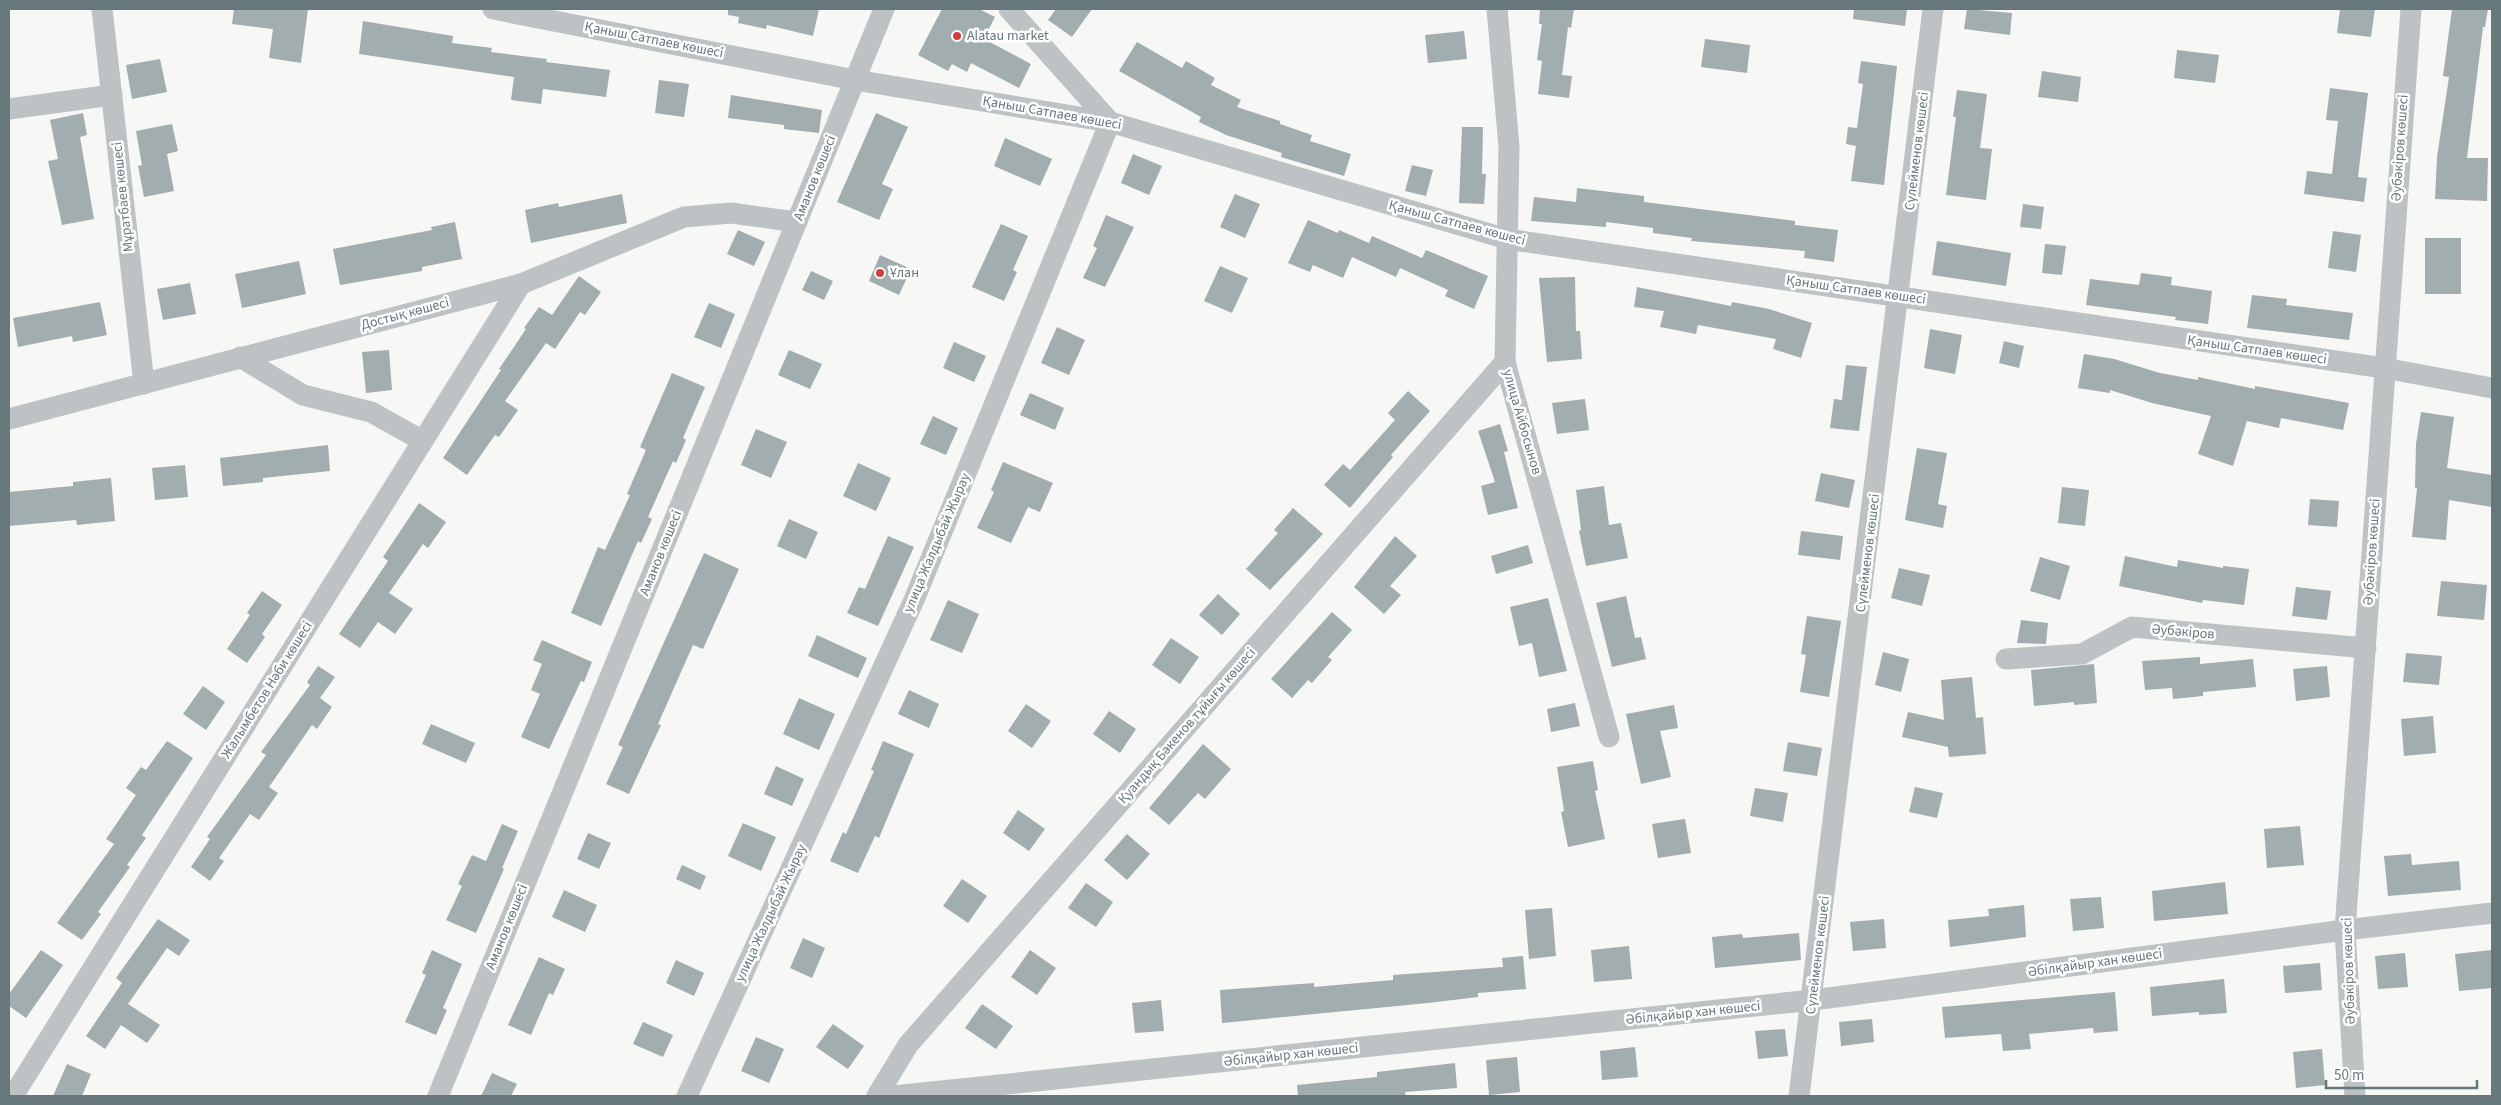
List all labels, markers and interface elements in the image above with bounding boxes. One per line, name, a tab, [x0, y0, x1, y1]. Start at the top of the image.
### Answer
street label: Қаныш Сатпаев көшесі	[583, 17, 725, 63]
place label: Alatau market	[967, 26, 1049, 46]
marker: Alatau market	[951, 30, 963, 42]
street label: Қаныш Сатпаев көшесі	[981, 91, 1123, 135]
street label: Сүлейменов көшесі	[1900, 91, 1934, 211]
street label: Әубәкіров көшесі	[2386, 94, 2414, 202]
street label: Аманов көшесі	[789, 132, 841, 224]
street label: Мұратбаев көшесі	[107, 141, 139, 253]
street label: Қаныш Сатпаев көшесі	[1386, 195, 1528, 251]
place label: Ұлан	[889, 263, 919, 283]
marker: Ұлан	[874, 267, 886, 279]
street label: Қаныш Сатпаев көшесі	[1785, 270, 1927, 310]
street label: Достық көшесі	[359, 293, 451, 335]
street label: Қаныш Сатпаев көшесі	[2186, 330, 2328, 370]
street label: улица Айбосынов	[1497, 367, 1547, 477]
street label: улица Жалдыбай Жырау	[898, 470, 976, 616]
street label: Сүлейменов көшесі	[1851, 493, 1885, 613]
street label: Әубәкіров көшесі	[2358, 498, 2386, 606]
street label: Аманов көшесі	[635, 507, 687, 599]
street label: Жалымбетов Нәби көшесі	[217, 617, 317, 763]
street label: Әубәкіров	[2151, 619, 2215, 645]
street label: Қуандық Бәкенов тұйығы көшесі	[1113, 643, 1261, 809]
street label: улица Жалдыбай Жырау	[730, 840, 812, 985]
street label: Аманов көшесі	[481, 881, 533, 973]
street label: Сүлейменов көшесі	[1801, 895, 1835, 1015]
street label: Әубәкіров көшесі	[2337, 917, 2361, 1025]
street label: Әбілқайыр хан көшесі	[2027, 944, 2163, 982]
street label: Әбілқайыр хан көшесі	[1625, 996, 1761, 1030]
street label: Әбілқайыр хан көшесі	[1223, 1038, 1359, 1072]
scale bar	[2326, 1058, 2477, 1090]
text: 50 m	[2334, 1065, 2364, 1086]

